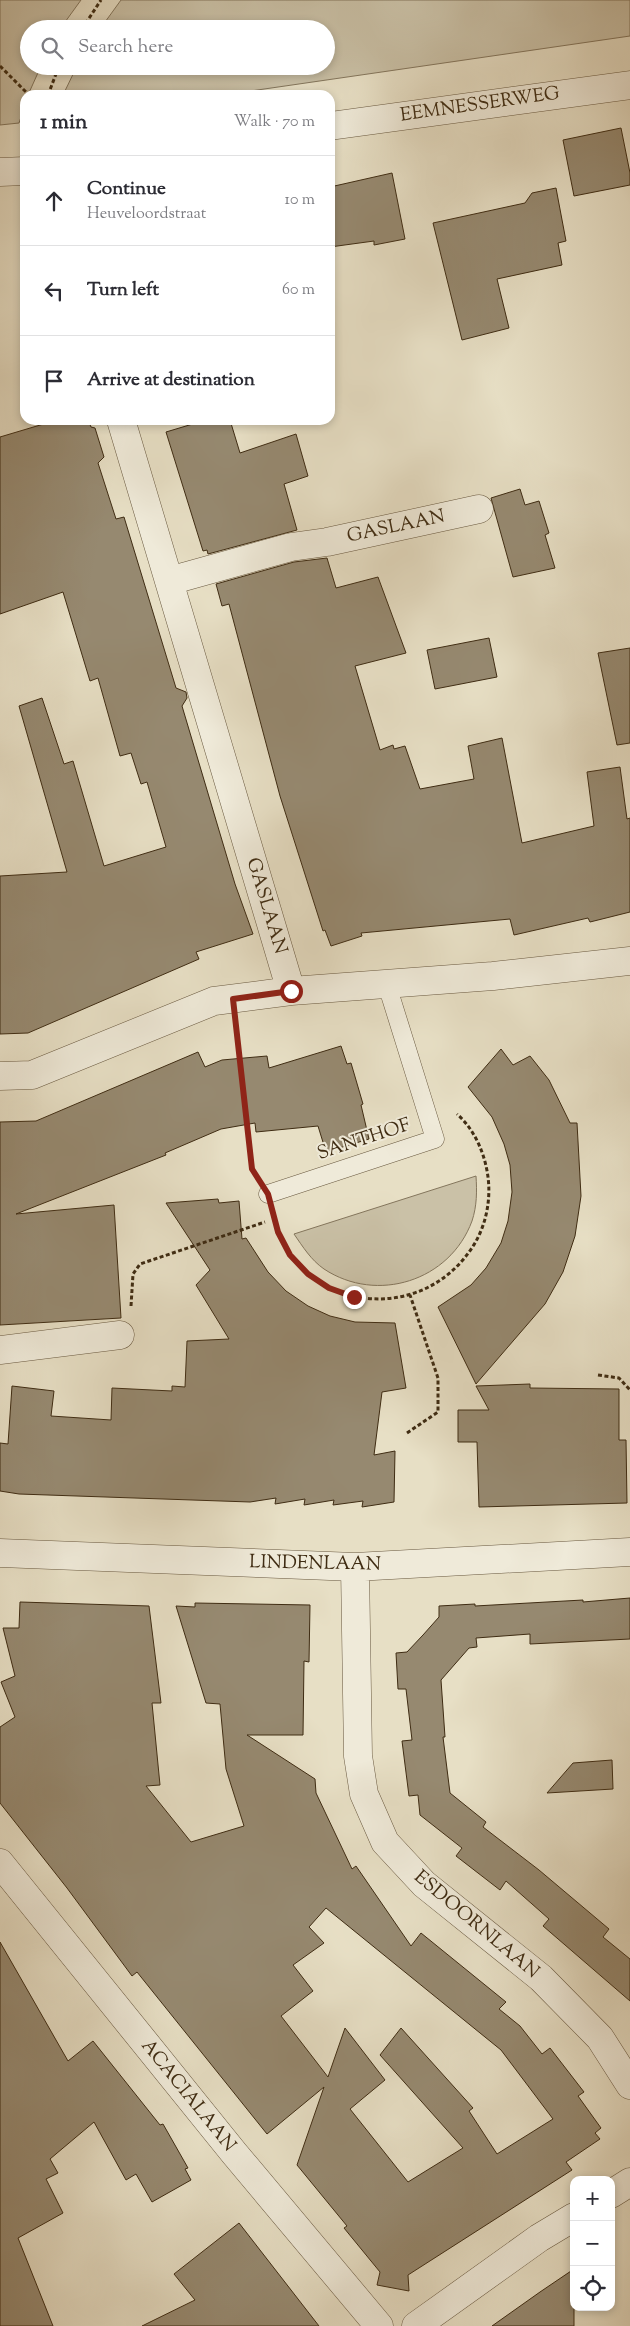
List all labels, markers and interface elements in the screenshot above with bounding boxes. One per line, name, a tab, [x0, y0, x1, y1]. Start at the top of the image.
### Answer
search box	[20, 20, 335, 75]
icon: search	[38, 34, 66, 62]
text: Search here	[78, 34, 173, 61]
street label: EEMNESSERWEG	[399, 80, 561, 130]
text: 1 min	[40, 108, 87, 138]
text: Walk · 70 m	[234, 111, 315, 134]
text: Continue	[87, 176, 166, 203]
icon: ahead	[40, 187, 68, 215]
text: 10 m	[285, 189, 315, 212]
text: Heuveloordstraat	[87, 203, 206, 226]
icon: left	[40, 277, 68, 305]
text: Turn left	[87, 277, 159, 304]
text: 60 m	[282, 279, 315, 302]
icon: arrive	[40, 367, 68, 395]
text: Arrive at destination	[87, 367, 255, 394]
street label: GASLAAN	[345, 503, 447, 551]
street label: GASLAAN	[239, 854, 293, 958]
route start	[280, 980, 303, 1003]
street label: SANTHOF	[314, 1112, 415, 1168]
route end	[343, 1286, 366, 1309]
street label: LINDENLAAN	[249, 1549, 381, 1579]
street label: ESDOORNLAAN	[407, 1864, 545, 1986]
street label: ACACIALAAN	[134, 2034, 242, 2158]
map controls	[570, 2176, 615, 2311]
button: +	[570, 2176, 615, 2221]
button: −	[570, 2221, 615, 2266]
button: locate	[570, 2266, 615, 2311]

